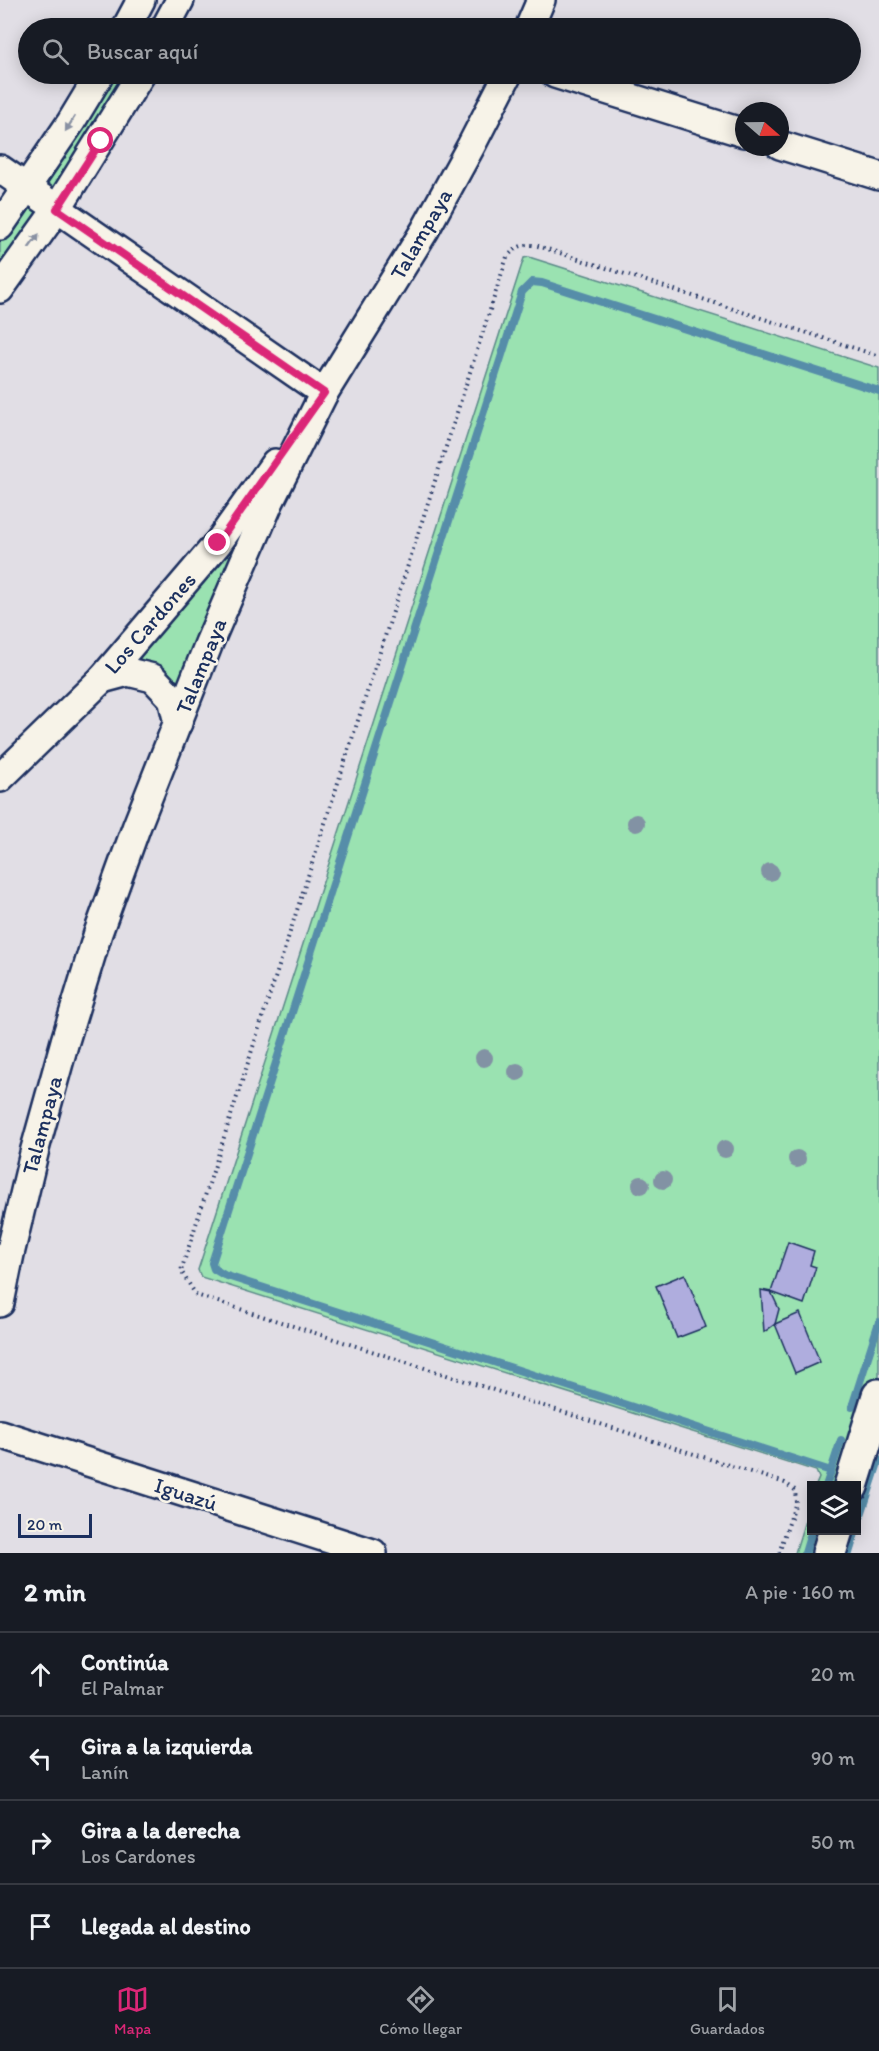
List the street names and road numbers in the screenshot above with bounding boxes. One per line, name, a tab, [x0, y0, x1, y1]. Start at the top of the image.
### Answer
street label: Talampaya	[384, 183, 458, 285]
street label: Los Cardones	[98, 567, 202, 679]
street label: Talampaya	[170, 614, 233, 718]
street label: Talampaya	[16, 1072, 68, 1177]
street label: Iguazú	[151, 1471, 221, 1517]

